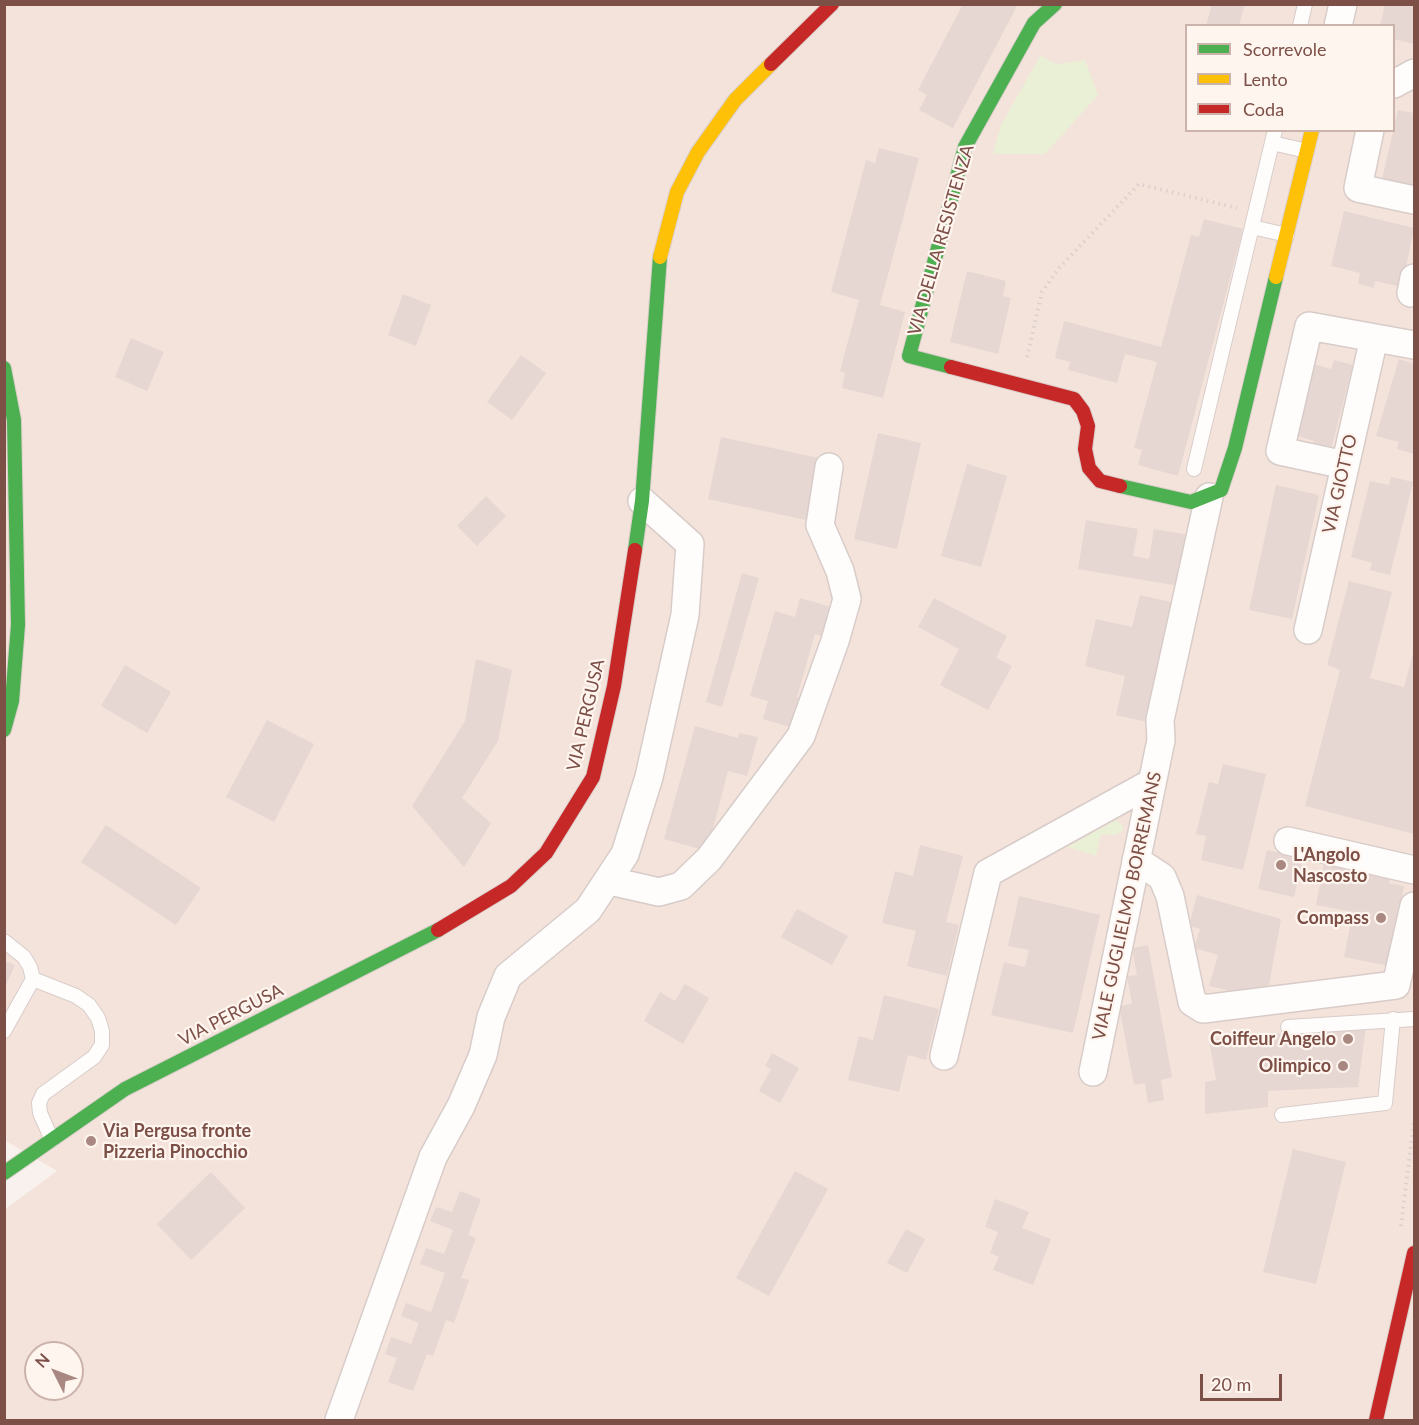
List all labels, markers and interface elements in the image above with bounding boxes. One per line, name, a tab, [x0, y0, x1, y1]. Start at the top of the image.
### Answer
legend	[1185, 24, 1395, 132]
text: Scorrevole	[1243, 38, 1326, 60]
text: Lento	[1243, 68, 1288, 90]
text: Coda	[1243, 98, 1284, 120]
street label: VIA DELLA RESISTENZA	[903, 142, 979, 338]
street label: VIA GIOTTO	[1318, 432, 1362, 536]
street label: VIA PERGUSA	[563, 657, 609, 773]
street label: VIALE GUGLIELMO BORREMANS	[1088, 770, 1166, 1042]
place label: L'Angolo Nascosto	[1293, 844, 1367, 886]
marker: L'Angolo Nascosto	[1274, 858, 1288, 872]
place label: Compass	[1297, 907, 1369, 929]
marker: Compass	[1374, 911, 1388, 925]
street label: VIA PERGUSA	[175, 979, 287, 1051]
place label: Coiffeur Angelo	[1210, 1028, 1336, 1050]
marker: Coiffeur Angelo	[1341, 1032, 1355, 1046]
place label: Olimpico	[1259, 1055, 1331, 1077]
marker: Olimpico	[1336, 1059, 1350, 1073]
place label: Via Pergusa fronte Pizzeria Pinocchio	[103, 1120, 251, 1162]
marker: Via Pergusa fronte Pizzeria Pinocchio	[84, 1134, 98, 1148]
north arrow	[24, 1341, 84, 1401]
text: N	[31, 1349, 53, 1371]
scale bar	[1203, 1362, 1286, 1400]
text: 20 m	[1211, 1373, 1251, 1395]

